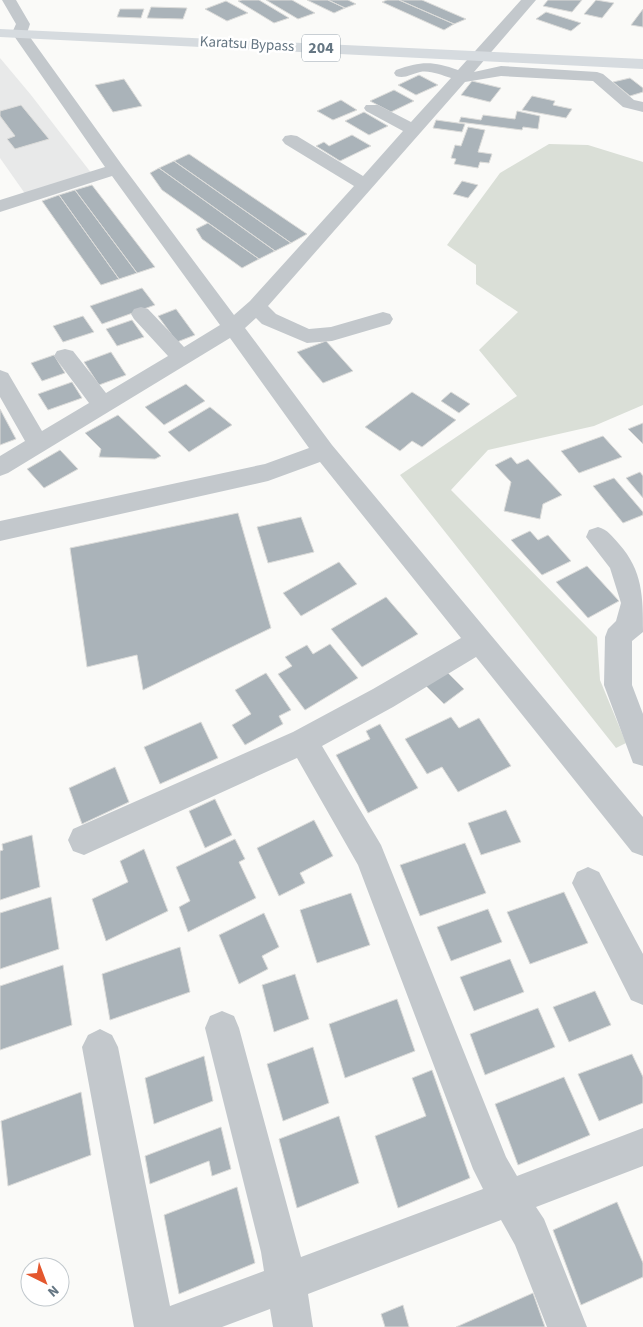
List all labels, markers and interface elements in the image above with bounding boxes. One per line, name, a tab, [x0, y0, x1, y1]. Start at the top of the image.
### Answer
street label: Karatsu Bypass	[199, 31, 295, 57]
road number: 204	[302, 34, 340, 62]
north arrow	[20, 1257, 70, 1307]
text: N	[43, 1280, 63, 1301]

